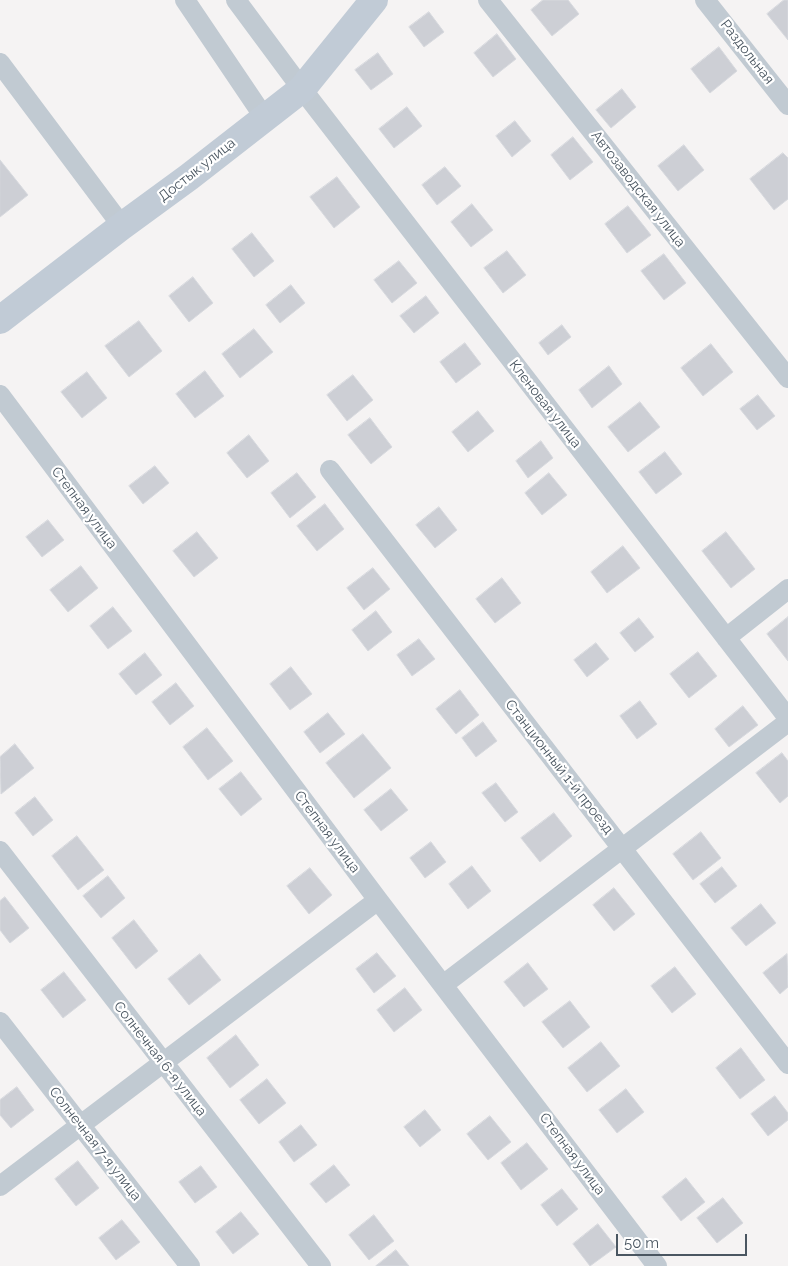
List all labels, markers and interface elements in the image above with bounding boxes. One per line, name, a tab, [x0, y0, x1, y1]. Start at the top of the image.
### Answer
street label: Раздольная	[717, 17, 777, 87]
street label: Автозаводская улица	[587, 128, 689, 250]
street label: Достык улица	[155, 135, 239, 205]
street label: Кленовая улица	[505, 357, 585, 451]
street label: Степная улица	[48, 464, 120, 552]
street label: Станционный 1-й проезд	[501, 697, 617, 837]
street label: Степная улица	[291, 788, 363, 876]
street label: Солнечная 6-я улица	[110, 998, 210, 1120]
street label: Солнечная 7-я улица	[45, 1084, 145, 1204]
street label: Степная улица	[536, 1110, 608, 1198]
scale bar	[618, 1224, 749, 1256]
text: 50 m	[624, 1234, 659, 1252]

